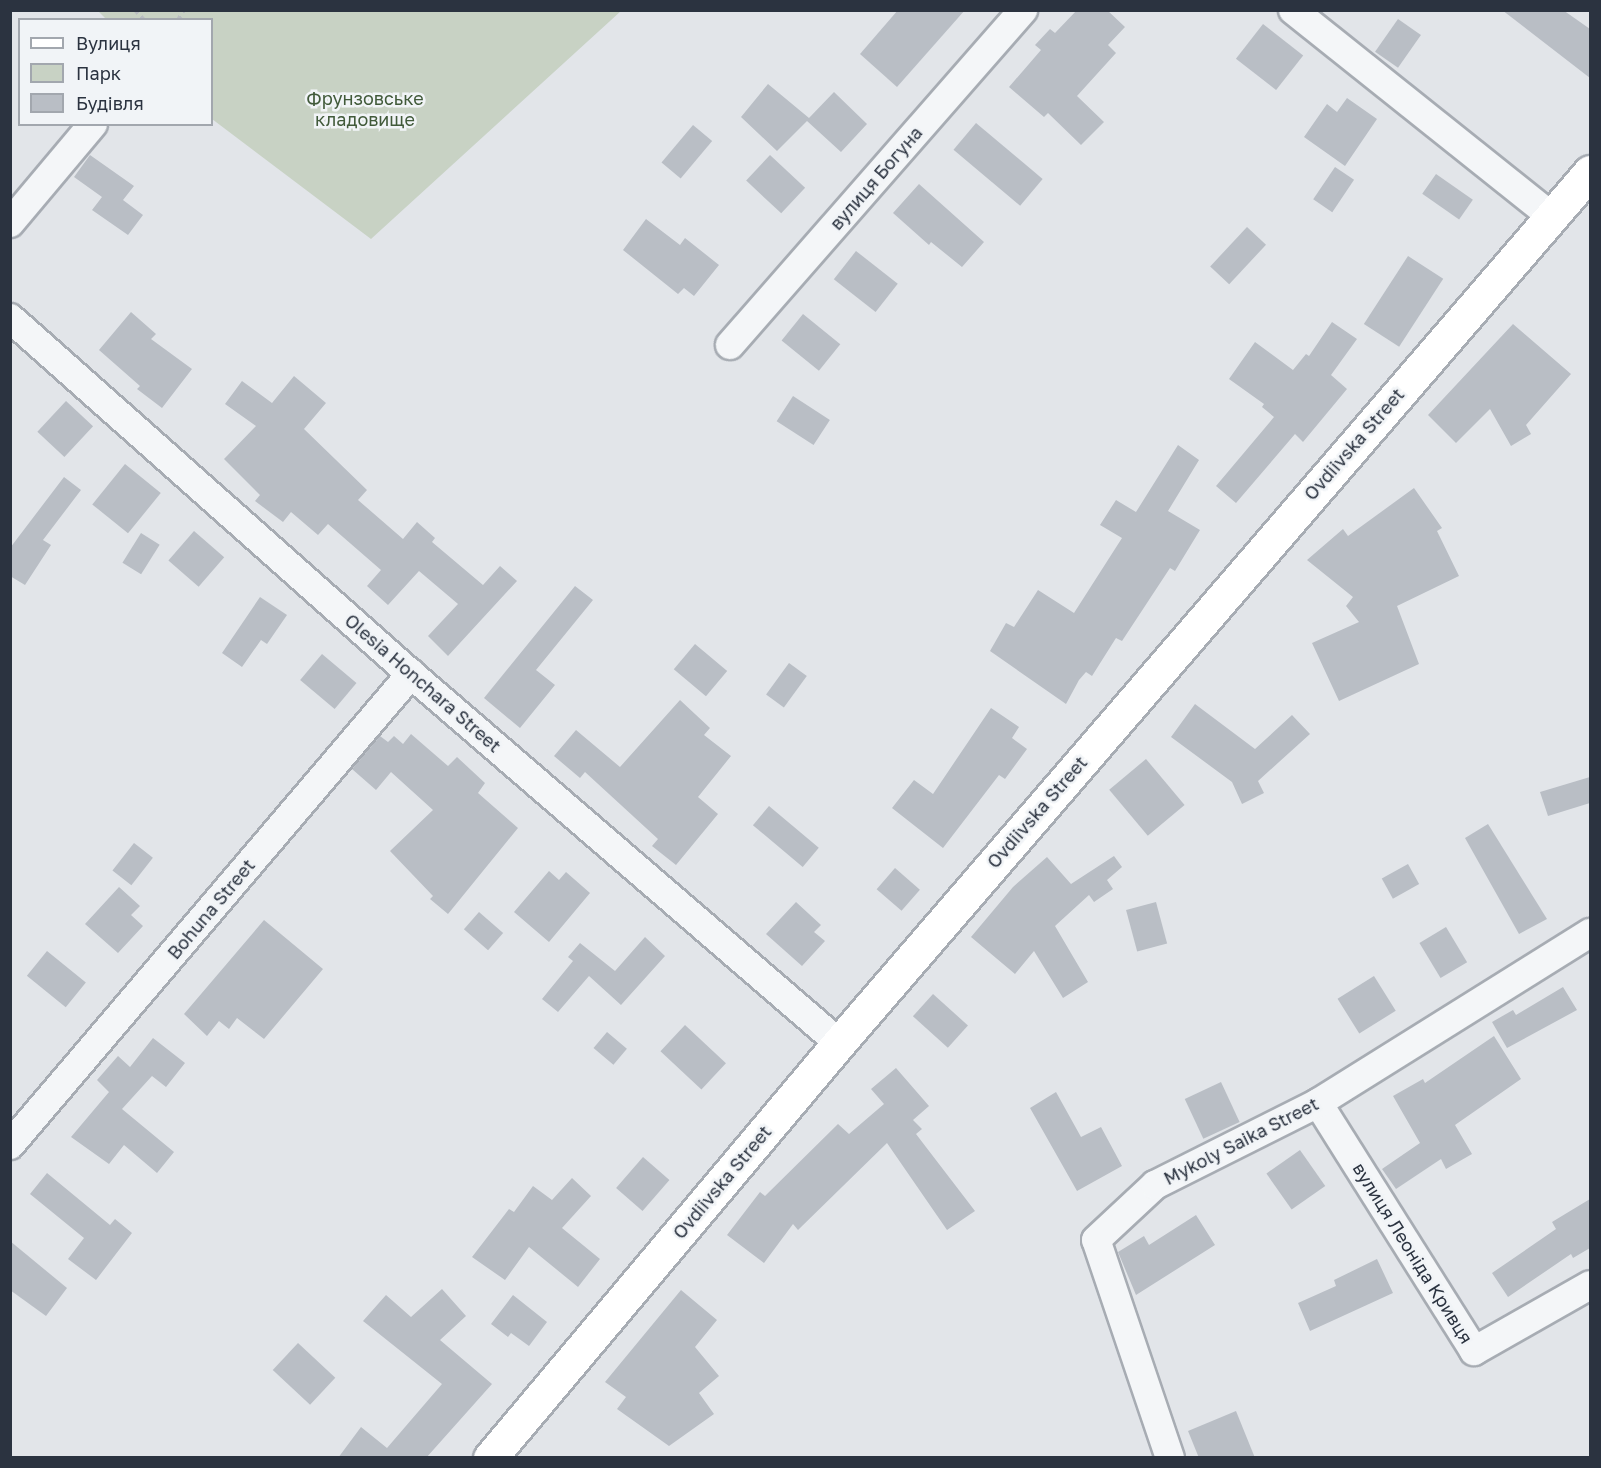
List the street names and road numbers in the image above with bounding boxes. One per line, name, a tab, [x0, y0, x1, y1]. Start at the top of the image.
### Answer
street label: вулиця Богуна	[825, 122, 927, 234]
street label: Ovdiivska Street	[1299, 384, 1409, 504]
street label: Olesia Honchara Street	[341, 609, 505, 757]
street label: Ovdiivska Street	[982, 752, 1092, 872]
street label: Bohuna Street	[163, 855, 259, 963]
street label: Mykoly Saika Street	[1160, 1093, 1322, 1189]
street label: Ovdiivska Street	[668, 1121, 776, 1243]
street label: вулиця Леоніда Кривця	[1348, 1159, 1478, 1347]

